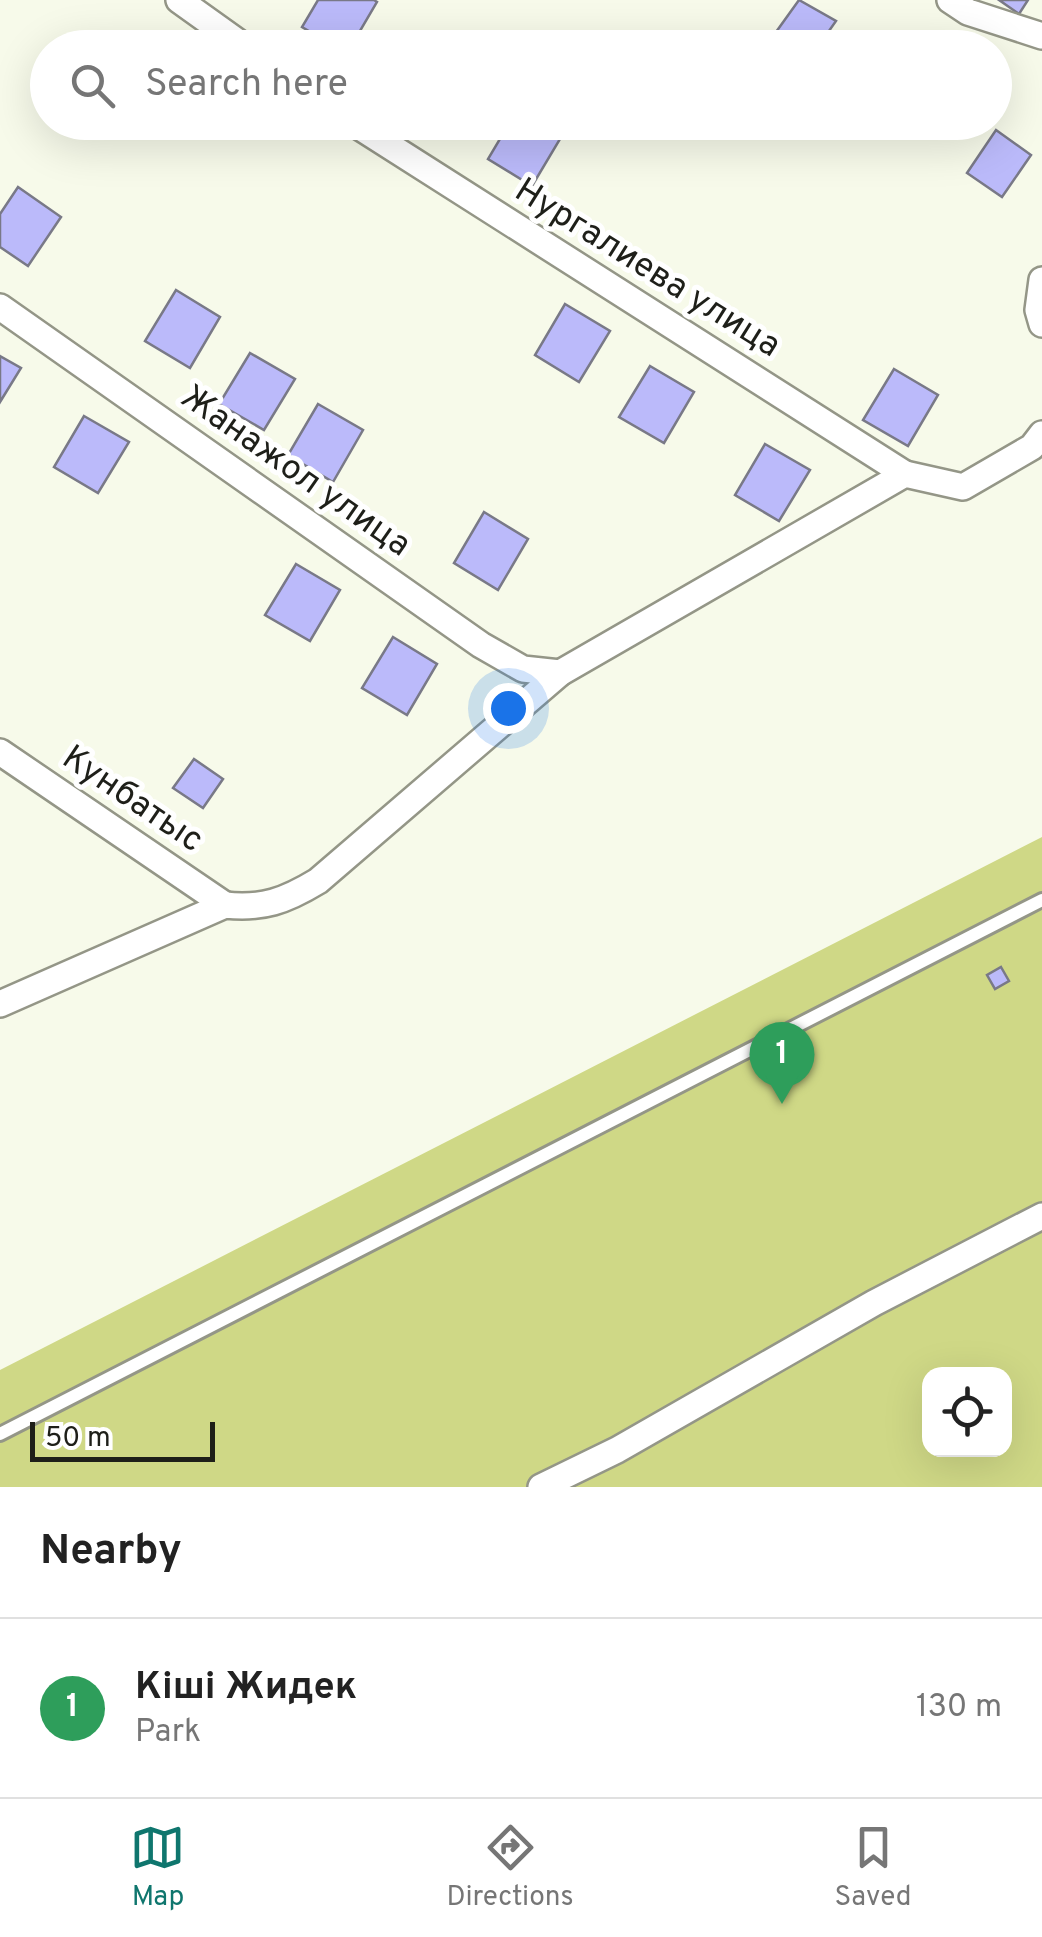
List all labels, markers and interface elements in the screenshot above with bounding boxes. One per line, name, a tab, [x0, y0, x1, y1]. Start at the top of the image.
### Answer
search box	[30, 30, 1012, 140]
icon: search	[65, 58, 120, 113]
text: Search here	[145, 61, 348, 110]
street label: Нургалиева улица	[506, 169, 788, 369]
street label: Жанажол улица	[171, 376, 419, 568]
your location	[483, 683, 534, 734]
street label: Кунбатыс	[53, 737, 211, 863]
pin: 1	[750, 1022, 814, 1104]
map controls	[922, 1367, 1012, 1457]
button: locate	[922, 1367, 1012, 1457]
scale bar	[30, 1417, 215, 1462]
text: 50 m	[45, 1421, 111, 1457]
text: Nearby	[40, 1526, 182, 1579]
text: Кіші Жидек	[135, 1664, 357, 1713]
text: 1	[66, 1688, 79, 1728]
text: 130 m	[916, 1688, 1002, 1728]
text: Park	[135, 1713, 201, 1753]
tab: Map	[130, 1820, 185, 1916]
tab: Directions	[446, 1820, 574, 1916]
tab: Saved	[835, 1820, 912, 1916]

